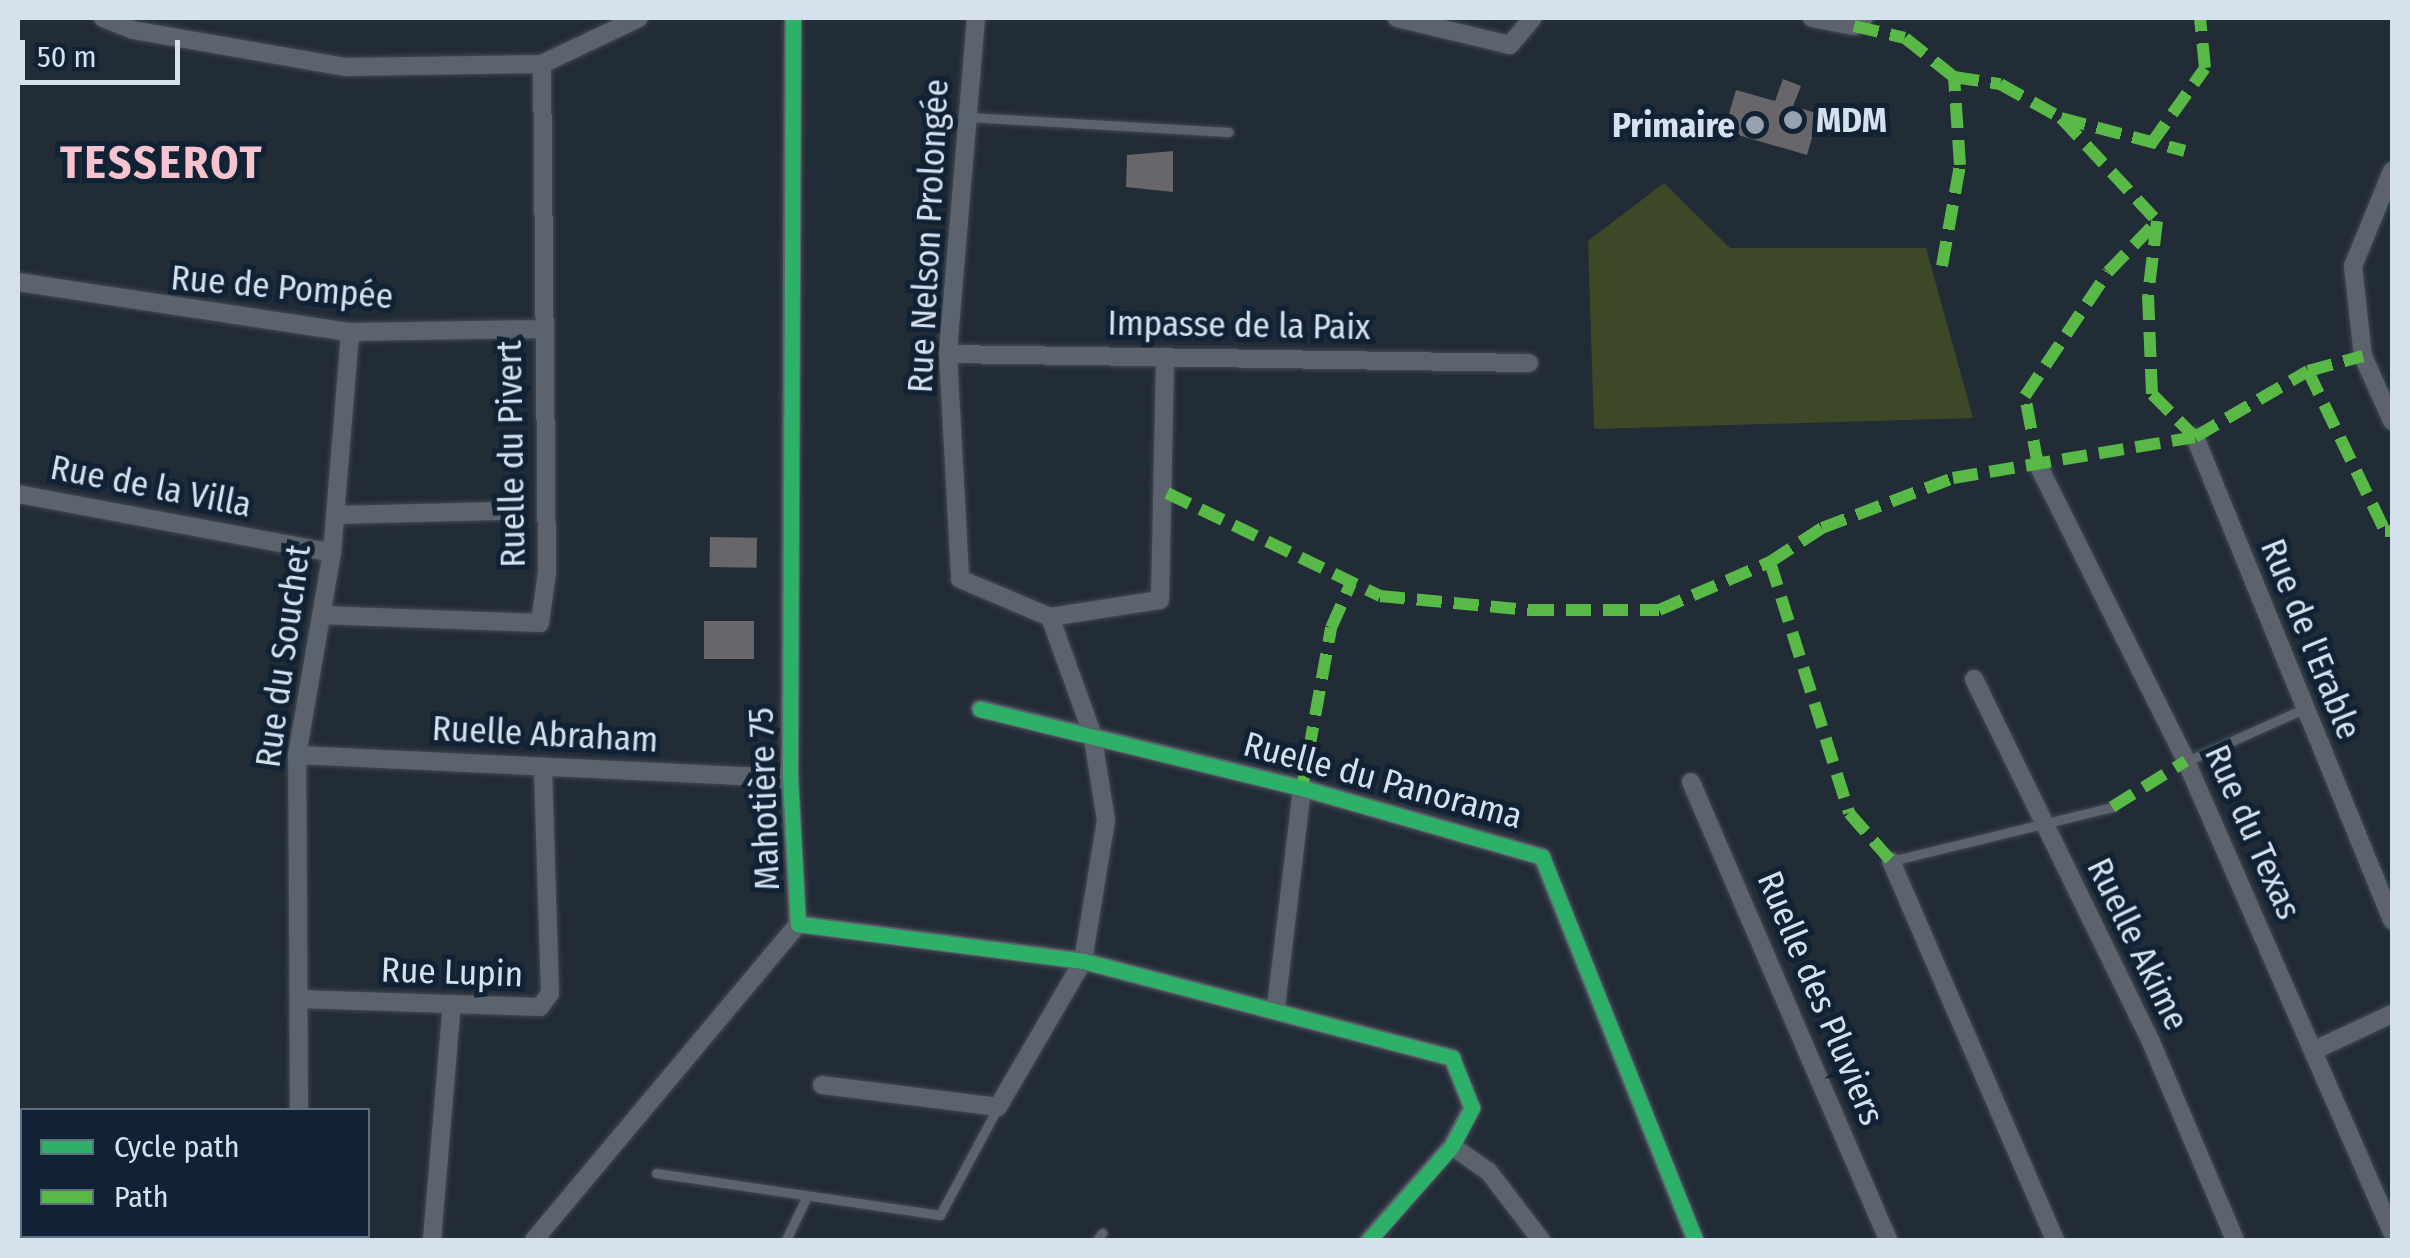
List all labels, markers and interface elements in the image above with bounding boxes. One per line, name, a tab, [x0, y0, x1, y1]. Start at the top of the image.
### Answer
scale bar	[25, 20, 185, 82]
text: 50 m	[37, 39, 97, 75]
street label: Rue Nelson Prolongée	[899, 78, 957, 394]
place label: MDM	[1816, 99, 1887, 141]
place label: Primaire	[1612, 104, 1735, 146]
marker: MDM	[1780, 107, 1806, 133]
marker: Primaire	[1744, 114, 1766, 136]
district label: TESSEROT	[60, 137, 264, 191]
street label: Rue de Pompée	[169, 256, 395, 318]
street label: Impasse de la Paix	[1107, 302, 1371, 348]
street label: Ruelle du Pivert	[488, 340, 534, 568]
street label: Rue de la Villa	[47, 446, 255, 526]
street label: Rue de l'Erable	[2252, 533, 2370, 745]
street label: Rue du Souchet	[247, 542, 319, 770]
street label: Ruelle Abraham	[431, 707, 659, 761]
street label: Mahotière 75	[740, 707, 788, 891]
street label: Ruelle du Panorama	[1239, 723, 1527, 837]
street label: Rue du Texas	[2196, 738, 2310, 926]
street label: Ruelle Akime	[2078, 851, 2198, 1037]
street label: Ruelle des Pluviers	[1749, 865, 1893, 1131]
street label: Rue Lupin	[380, 949, 524, 995]
legend	[20, 1108, 370, 1238]
text: Cycle path	[114, 1129, 240, 1165]
text: Path	[114, 1179, 168, 1215]

